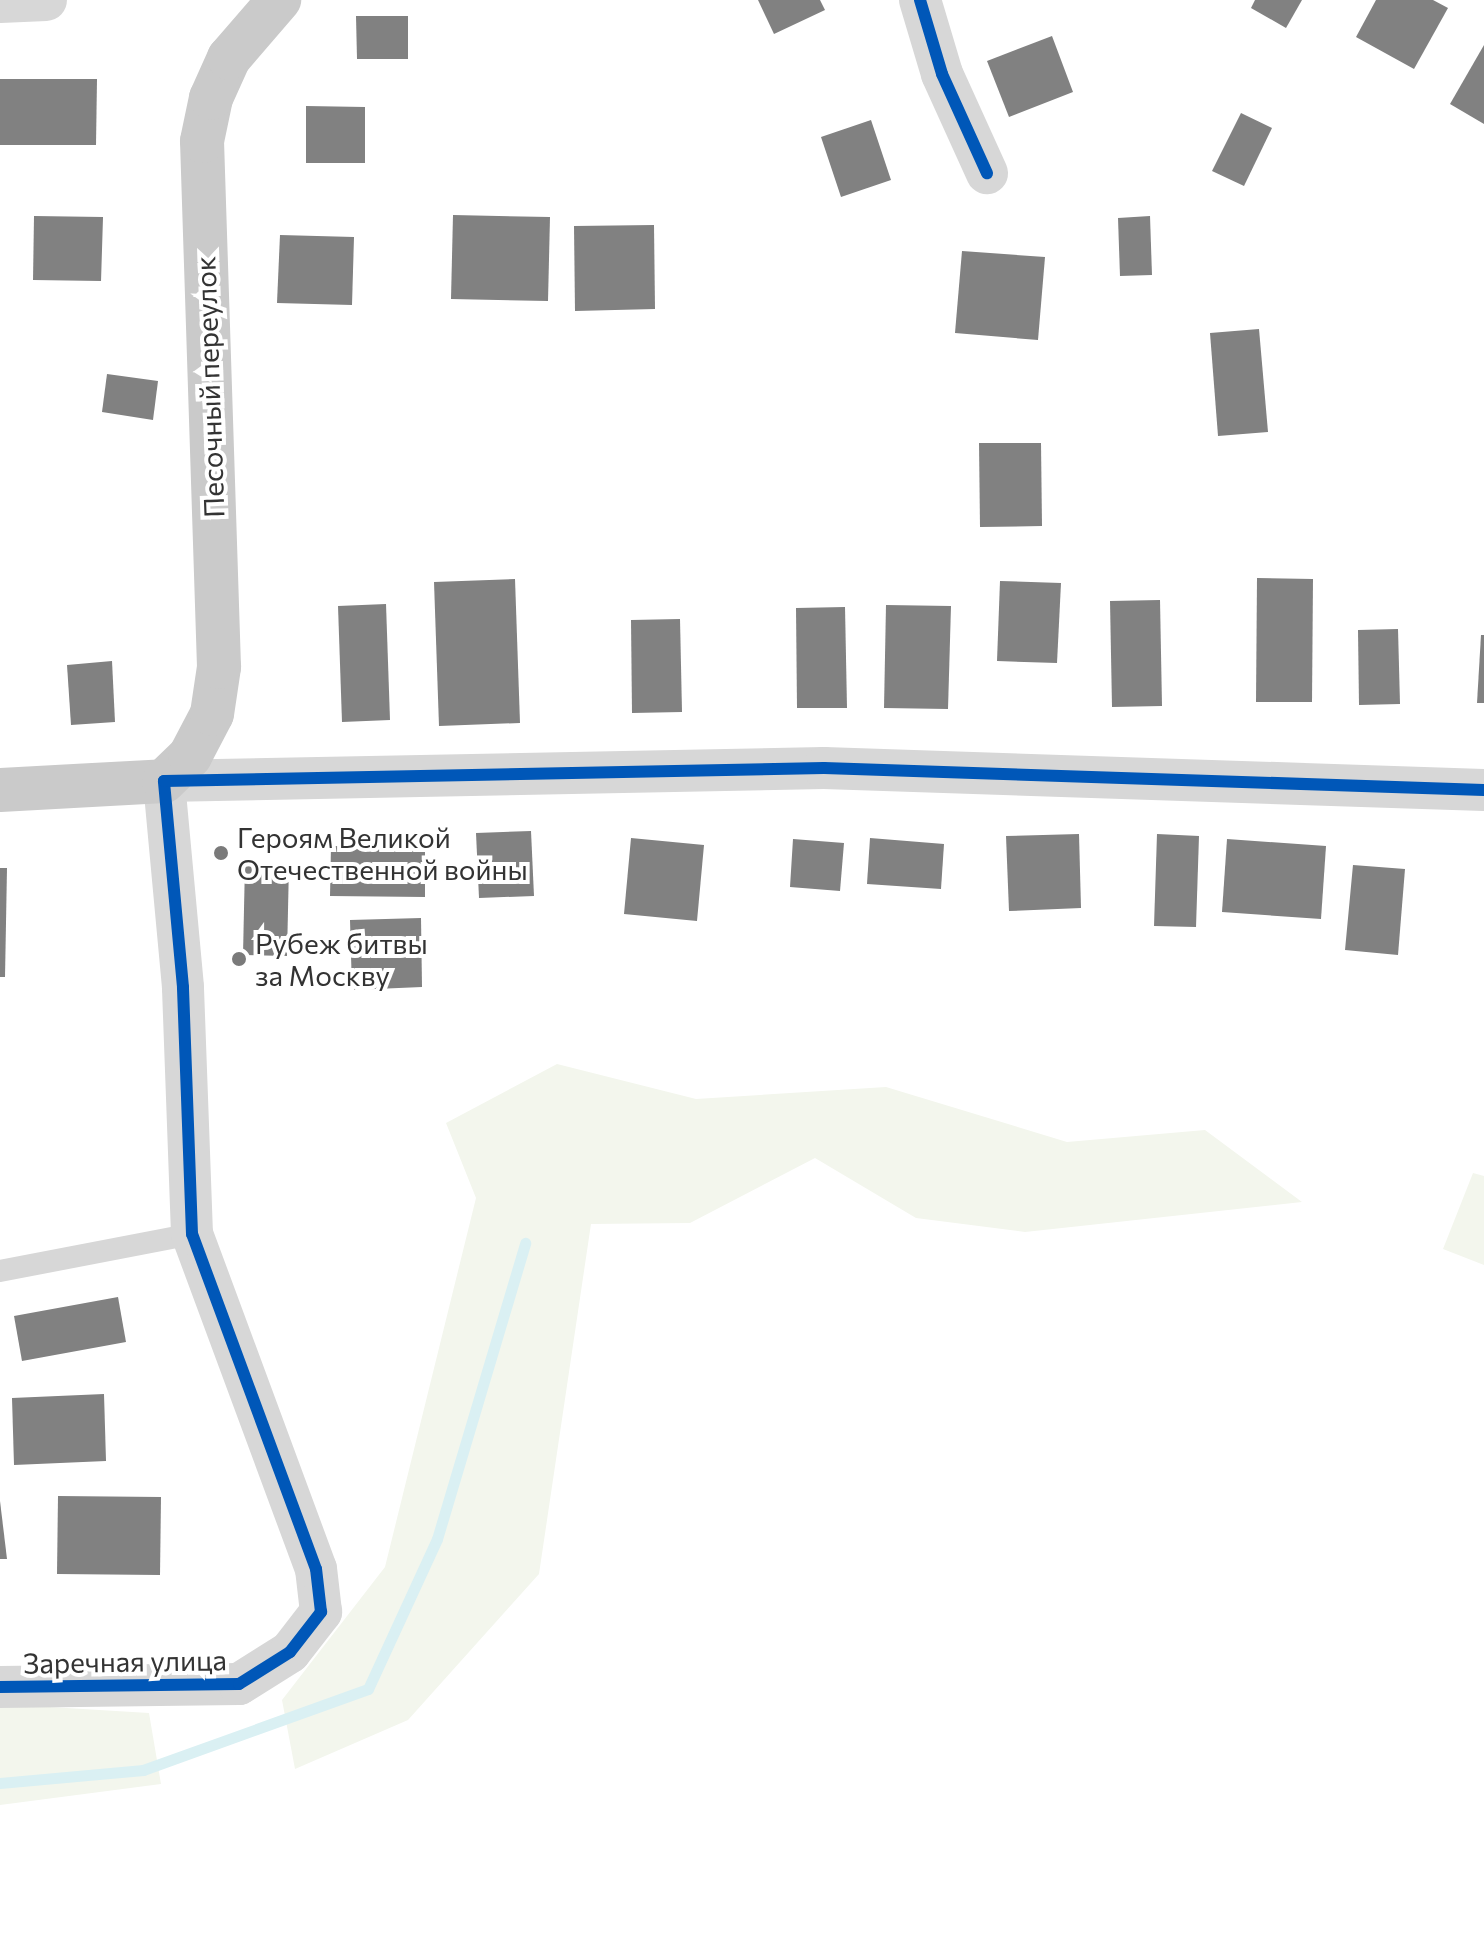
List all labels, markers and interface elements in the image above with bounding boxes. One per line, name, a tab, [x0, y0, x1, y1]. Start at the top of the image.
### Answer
street label: Песочный переулок	[188, 256, 230, 518]
place label: Героям Великой Отечественной войны	[237, 820, 528, 886]
marker: Героям Великой Отечественной войны	[212, 844, 230, 862]
place label: Рубеж битвы за Москву	[255, 926, 428, 992]
marker: Рубеж битвы за Москву	[230, 950, 248, 968]
street label: Заречная улица	[23, 1642, 227, 1680]

